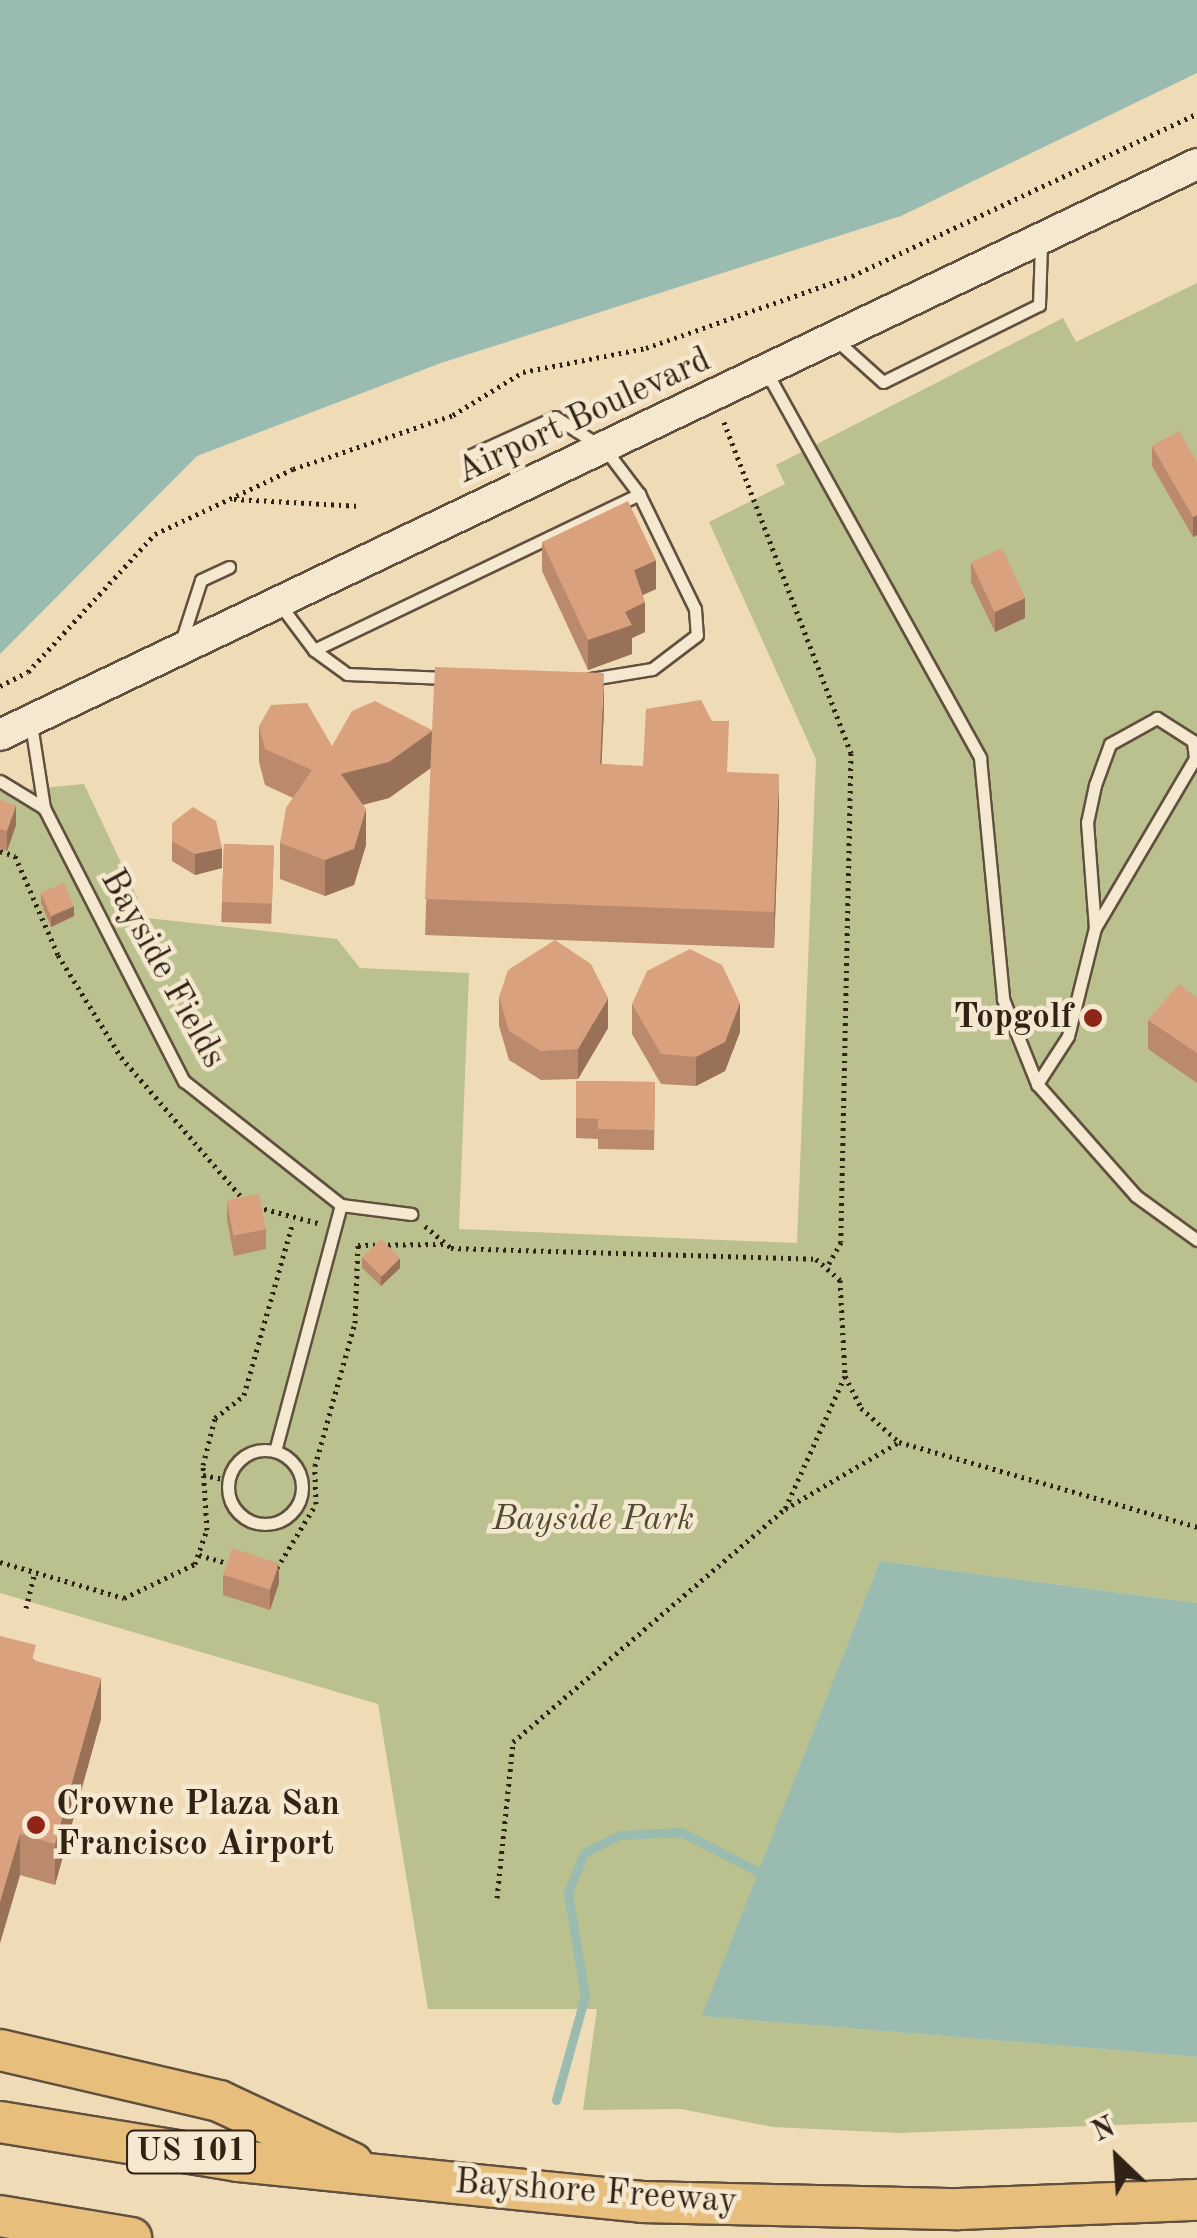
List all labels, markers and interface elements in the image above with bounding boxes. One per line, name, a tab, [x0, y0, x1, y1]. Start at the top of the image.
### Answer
street label: Airport Boulevard	[450, 340, 718, 494]
street label: Bayside Fields	[90, 862, 234, 1076]
place label: Topgolf	[953, 997, 1073, 1039]
marker: Topgolf	[1082, 1007, 1104, 1029]
park label: Bayside Park	[492, 1499, 694, 1541]
place label: Crowne Plaza San Francisco Airport	[56, 1784, 340, 1866]
marker: Crowne Plaza San Francisco Airport	[25, 1814, 47, 1836]
north arrow	[1067, 2108, 1167, 2208]
text: N	[1089, 2114, 1120, 2148]
road number: US 101	[126, 2125, 256, 2179]
street label: Bayshore Freeway	[453, 2162, 739, 2224]

